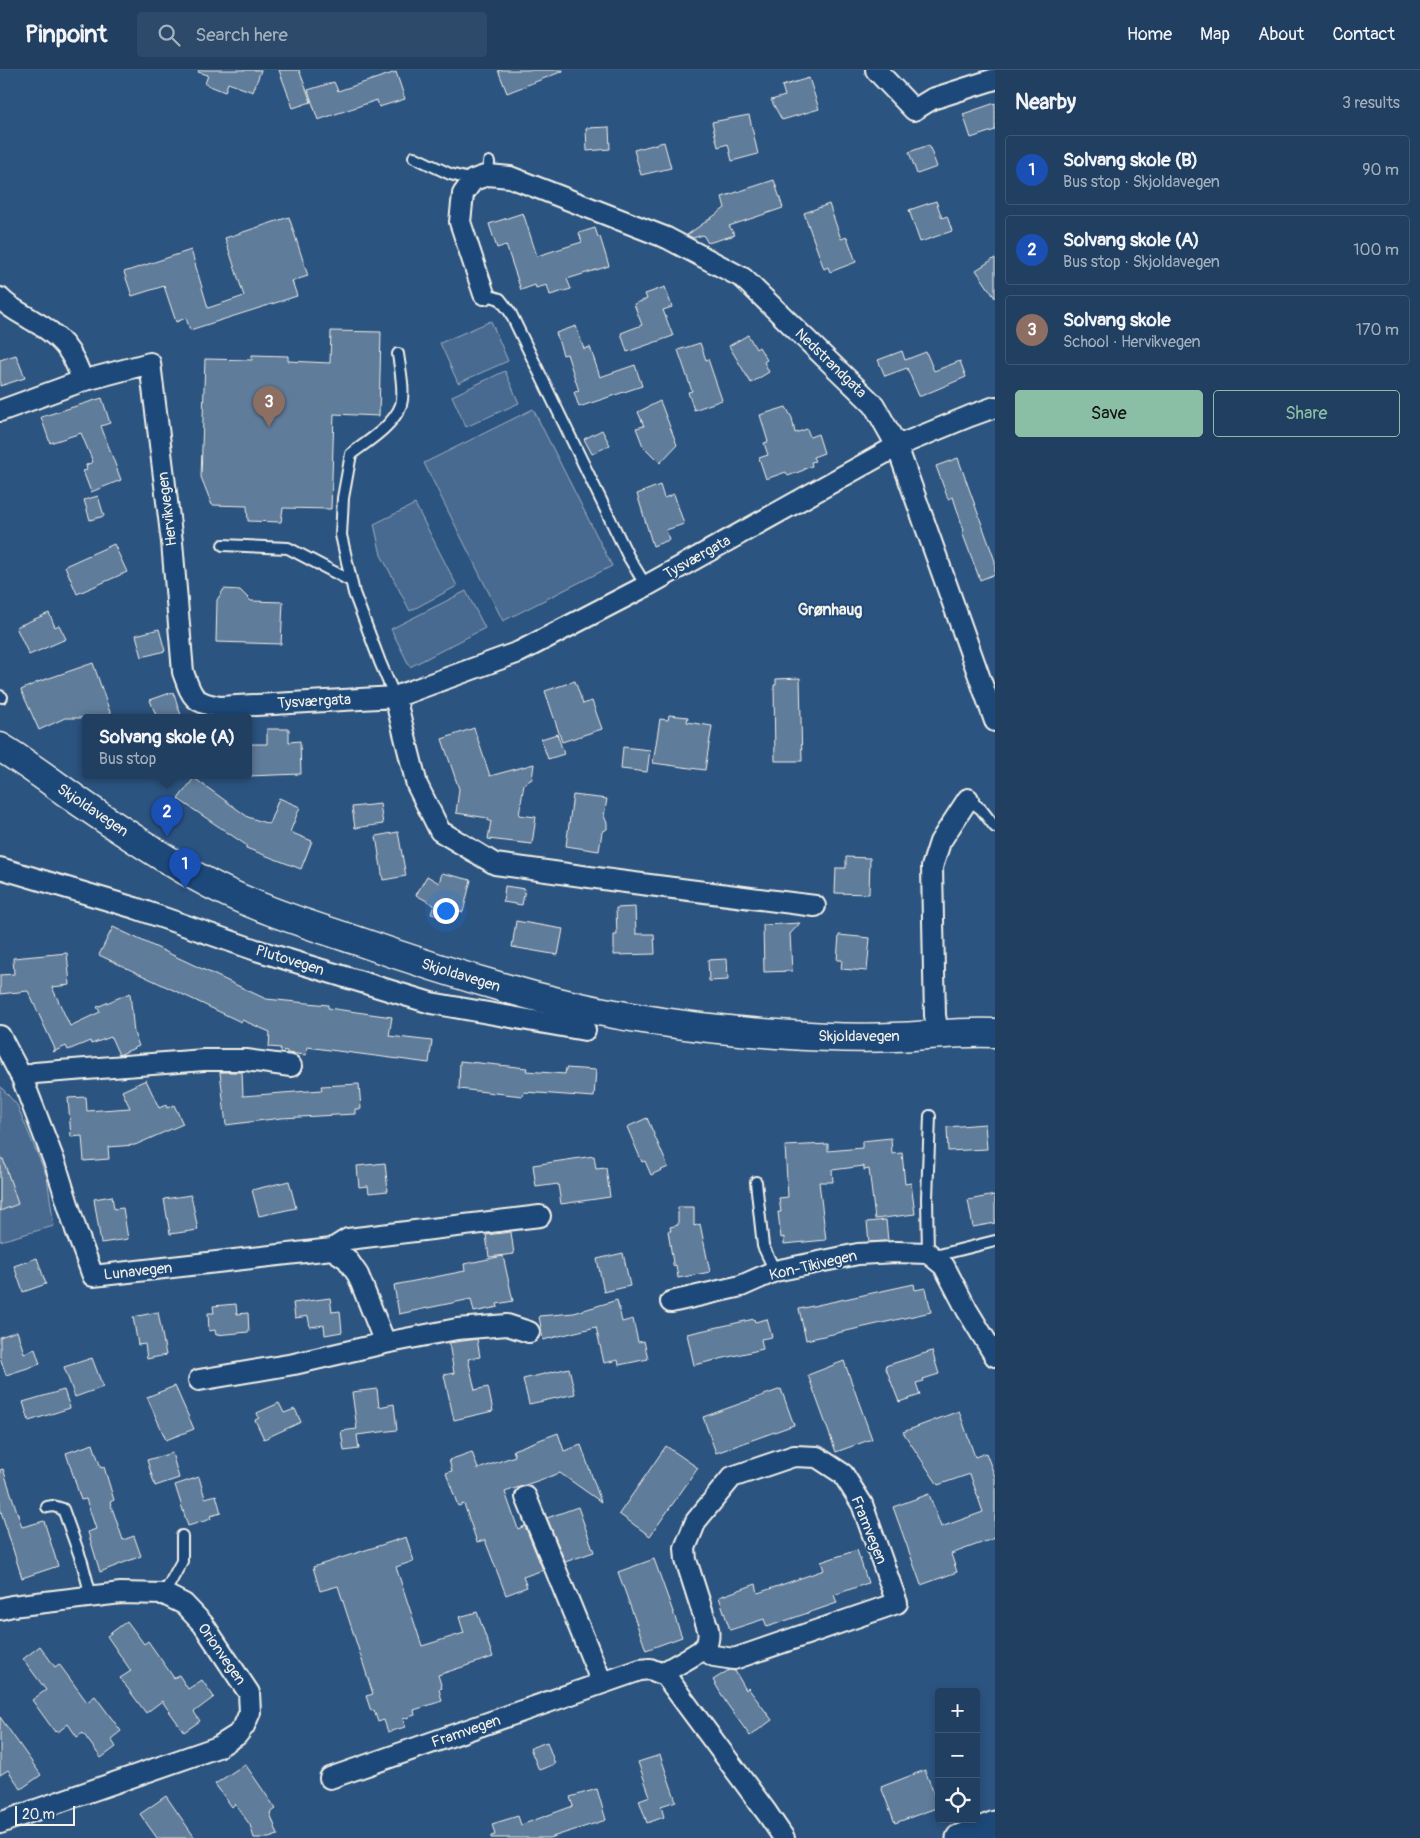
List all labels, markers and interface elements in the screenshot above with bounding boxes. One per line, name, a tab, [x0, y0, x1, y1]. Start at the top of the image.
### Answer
search box	[137, 12, 487, 57]
text: Pinpoint	[25, 20, 107, 49]
icon: search	[155, 21, 183, 49]
text: Search here	[195, 23, 288, 47]
text: Home	[1127, 23, 1172, 46]
text: Map	[1200, 23, 1230, 46]
text: About	[1258, 23, 1304, 46]
text: Contact	[1332, 23, 1395, 46]
text: Nearby	[1015, 89, 1076, 116]
text: 3 results	[1342, 93, 1400, 113]
text: Solvang skole (B)	[1063, 148, 1198, 172]
text: 1	[1029, 160, 1035, 180]
text: 90 m	[1362, 160, 1399, 180]
text: Bus stop · Skjoldavegen	[1063, 172, 1220, 192]
text: Solvang skole (A)	[1063, 228, 1200, 252]
text: 2	[1028, 240, 1036, 260]
text: 100 m	[1353, 240, 1399, 260]
text: Bus stop · Skjoldavegen	[1063, 252, 1220, 272]
text: Solvang skole	[1063, 308, 1171, 332]
text: 3	[1028, 320, 1036, 340]
text: 170 m	[1356, 320, 1399, 340]
street label: Nedstrandgata	[791, 324, 870, 402]
text: School · Hervikvegen	[1063, 332, 1201, 352]
pin: 3	[253, 386, 285, 427]
button: Save	[1015, 390, 1203, 437]
button: Share	[1213, 390, 1400, 437]
street label: Hervikvegen	[154, 471, 181, 547]
street label: Tysværgata	[660, 531, 734, 584]
district label: Grønhaug	[798, 600, 862, 620]
street label: Tysværgata	[277, 690, 351, 713]
popup	[82, 714, 252, 779]
text: Solvang skole (A)	[99, 725, 235, 749]
text: Bus stop	[99, 749, 156, 769]
street label: Skjoldavegen	[54, 780, 132, 841]
pin: 2	[151, 796, 183, 837]
pin: 1	[169, 848, 201, 889]
your location	[433, 898, 459, 924]
street label: Plutovegen	[253, 941, 326, 980]
street label: Skjoldavegen	[419, 954, 503, 997]
street label: Skjoldavegen	[818, 1027, 900, 1046]
street label: Kon-Tikivegen	[767, 1246, 859, 1285]
street label: Lunavegen	[103, 1258, 173, 1285]
street label: Framvegen	[846, 1493, 891, 1567]
street label: Orionvegen	[193, 1620, 250, 1689]
map controls	[935, 1688, 980, 1823]
button: +	[935, 1688, 980, 1733]
street label: Framvegen	[429, 1711, 503, 1752]
button: −	[935, 1733, 980, 1778]
button: locate	[935, 1778, 980, 1823]
scale bar	[15, 1803, 75, 1826]
text: 20 m	[22, 1806, 55, 1823]

